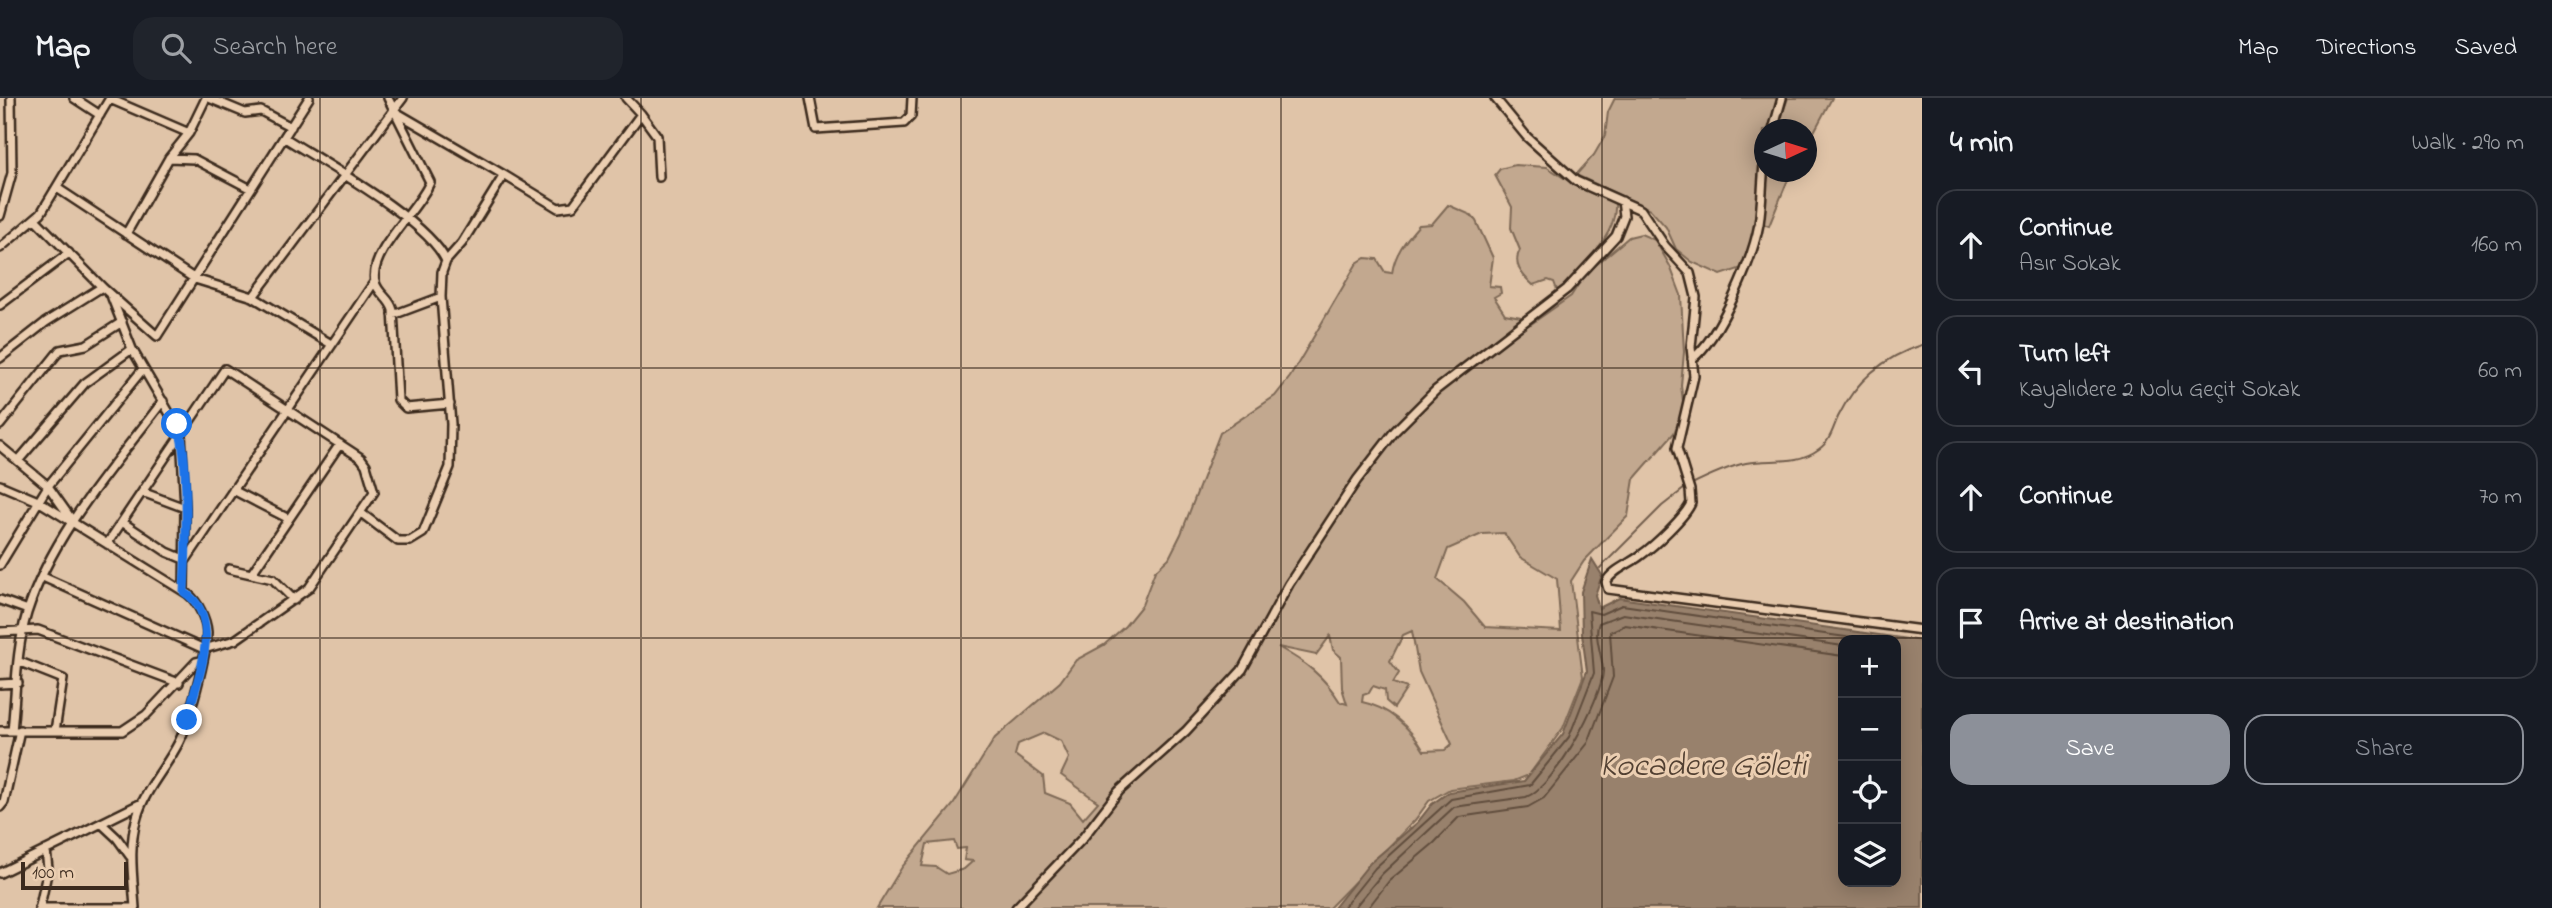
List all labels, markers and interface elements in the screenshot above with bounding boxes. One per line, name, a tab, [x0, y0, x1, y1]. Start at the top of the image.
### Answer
search box	[133, 17, 623, 80]
text: Map	[35, 24, 91, 72]
icon: search	[157, 29, 195, 67]
text: Search here	[213, 29, 337, 67]
text: Map	[2238, 31, 2279, 66]
text: Directions	[2317, 31, 2416, 66]
text: Saved	[2454, 31, 2517, 66]
north arrow	[1754, 119, 1817, 182]
text: 4 min	[1950, 122, 2013, 166]
text: Walk · 290 m	[2412, 127, 2524, 160]
text: Continue	[2019, 210, 2112, 248]
icon: ahead	[1952, 226, 1990, 264]
text: 160 m	[2471, 229, 2522, 262]
text: Asır Sokak	[2019, 248, 2121, 281]
text: Turn left	[2019, 336, 2110, 374]
icon: left	[1952, 352, 1990, 390]
text: 60 m	[2478, 355, 2522, 388]
text: Kayalıdere 2 Nolu Geçit Sokak	[2019, 374, 2300, 407]
route start	[161, 408, 192, 439]
icon: ahead	[1952, 478, 1990, 516]
text: Continue	[2019, 478, 2112, 516]
text: 70 m	[2479, 481, 2522, 514]
icon: arrive	[1952, 604, 1990, 642]
text: Arrive at destination	[2019, 604, 2234, 642]
map controls	[1838, 635, 1901, 887]
button: +	[1838, 635, 1901, 698]
button: −	[1838, 698, 1901, 761]
route end	[171, 704, 202, 735]
button: Save	[1950, 714, 2230, 785]
button: Share	[2244, 714, 2524, 785]
water label: Kocadere Göleti	[1600, 743, 1809, 791]
button: locate	[1838, 761, 1901, 824]
button: layers	[1838, 824, 1901, 887]
scale bar	[21, 859, 128, 891]
text: 100 m	[32, 860, 74, 887]

